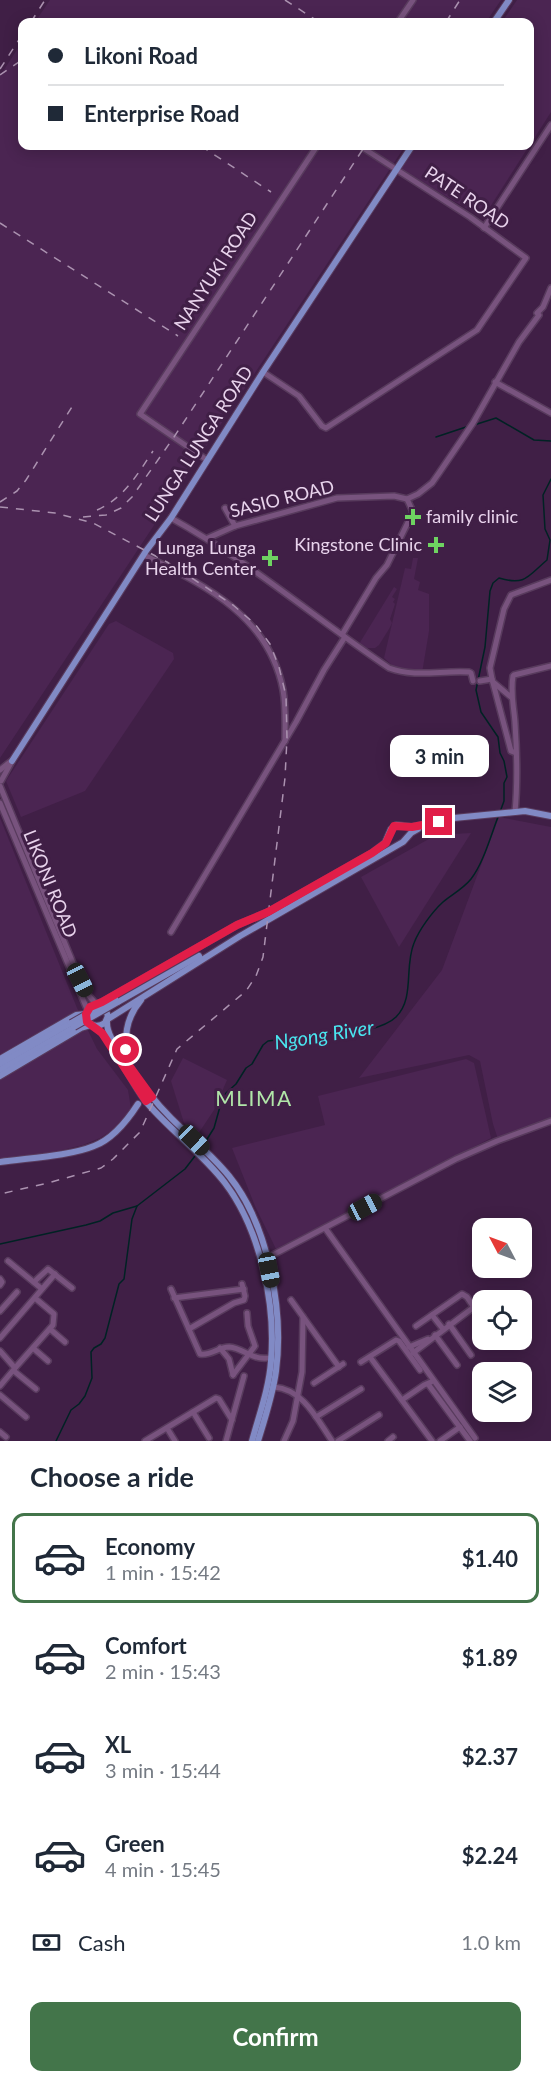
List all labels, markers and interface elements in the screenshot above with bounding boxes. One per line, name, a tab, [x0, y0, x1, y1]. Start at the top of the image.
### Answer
text: Likoni Road	[84, 42, 198, 69]
text: Enterprise Road	[84, 100, 239, 127]
street label: PATE ROAD	[421, 161, 514, 234]
street label: NANYUKI ROAD	[169, 207, 262, 334]
street label: LUNGA LUNGA ROAD	[140, 362, 257, 525]
street label: SASIO ROAD	[227, 474, 336, 522]
place label: family clinic	[426, 505, 519, 527]
marker: family clinic	[404, 508, 422, 526]
place label: Kingstone Clinic	[294, 533, 422, 555]
place label: Lunga Lunga Health Center	[145, 536, 256, 579]
marker: Kingstone Clinic	[427, 536, 445, 554]
marker: Lunga Lunga Health Center	[261, 549, 279, 567]
callout: 3 min	[390, 735, 488, 777]
text: 3 min	[415, 744, 464, 768]
route end	[425, 808, 452, 835]
street label: LIKONI ROAD	[19, 827, 83, 941]
car	[64, 960, 96, 1000]
water label: Ngong River	[272, 1014, 377, 1054]
route start	[112, 1036, 139, 1063]
district label: MLIMA	[215, 1085, 293, 1110]
car	[175, 1121, 213, 1159]
car	[345, 1191, 385, 1223]
north arrow	[472, 1218, 532, 1278]
map controls	[472, 1218, 532, 1422]
car	[257, 1251, 281, 1289]
button: locate	[472, 1290, 532, 1350]
button: layers	[472, 1362, 532, 1422]
text: Choose a ride	[30, 1460, 194, 1493]
icon: car	[33, 1531, 87, 1585]
text: Economy	[105, 1533, 195, 1560]
text: $1.40	[462, 1545, 518, 1572]
text: 1 min · 15:42	[105, 1560, 221, 1584]
icon: car	[33, 1630, 87, 1684]
text: Comfort	[105, 1632, 187, 1659]
text: $1.89	[462, 1644, 518, 1671]
text: 2 min · 15:43	[105, 1659, 221, 1683]
icon: car	[33, 1729, 87, 1783]
text: XL	[105, 1731, 131, 1758]
text: $2.37	[462, 1743, 518, 1770]
text: 3 min · 15:44	[105, 1758, 221, 1782]
icon: car	[33, 1828, 87, 1882]
text: Green	[105, 1830, 165, 1857]
text: $2.24	[462, 1842, 518, 1869]
text: 4 min · 15:45	[105, 1857, 221, 1881]
icon: cash	[30, 1926, 63, 1959]
text: Cash	[78, 1929, 125, 1956]
text: 1.0 km	[461, 1930, 521, 1954]
button: Confirm	[30, 2002, 521, 2071]

